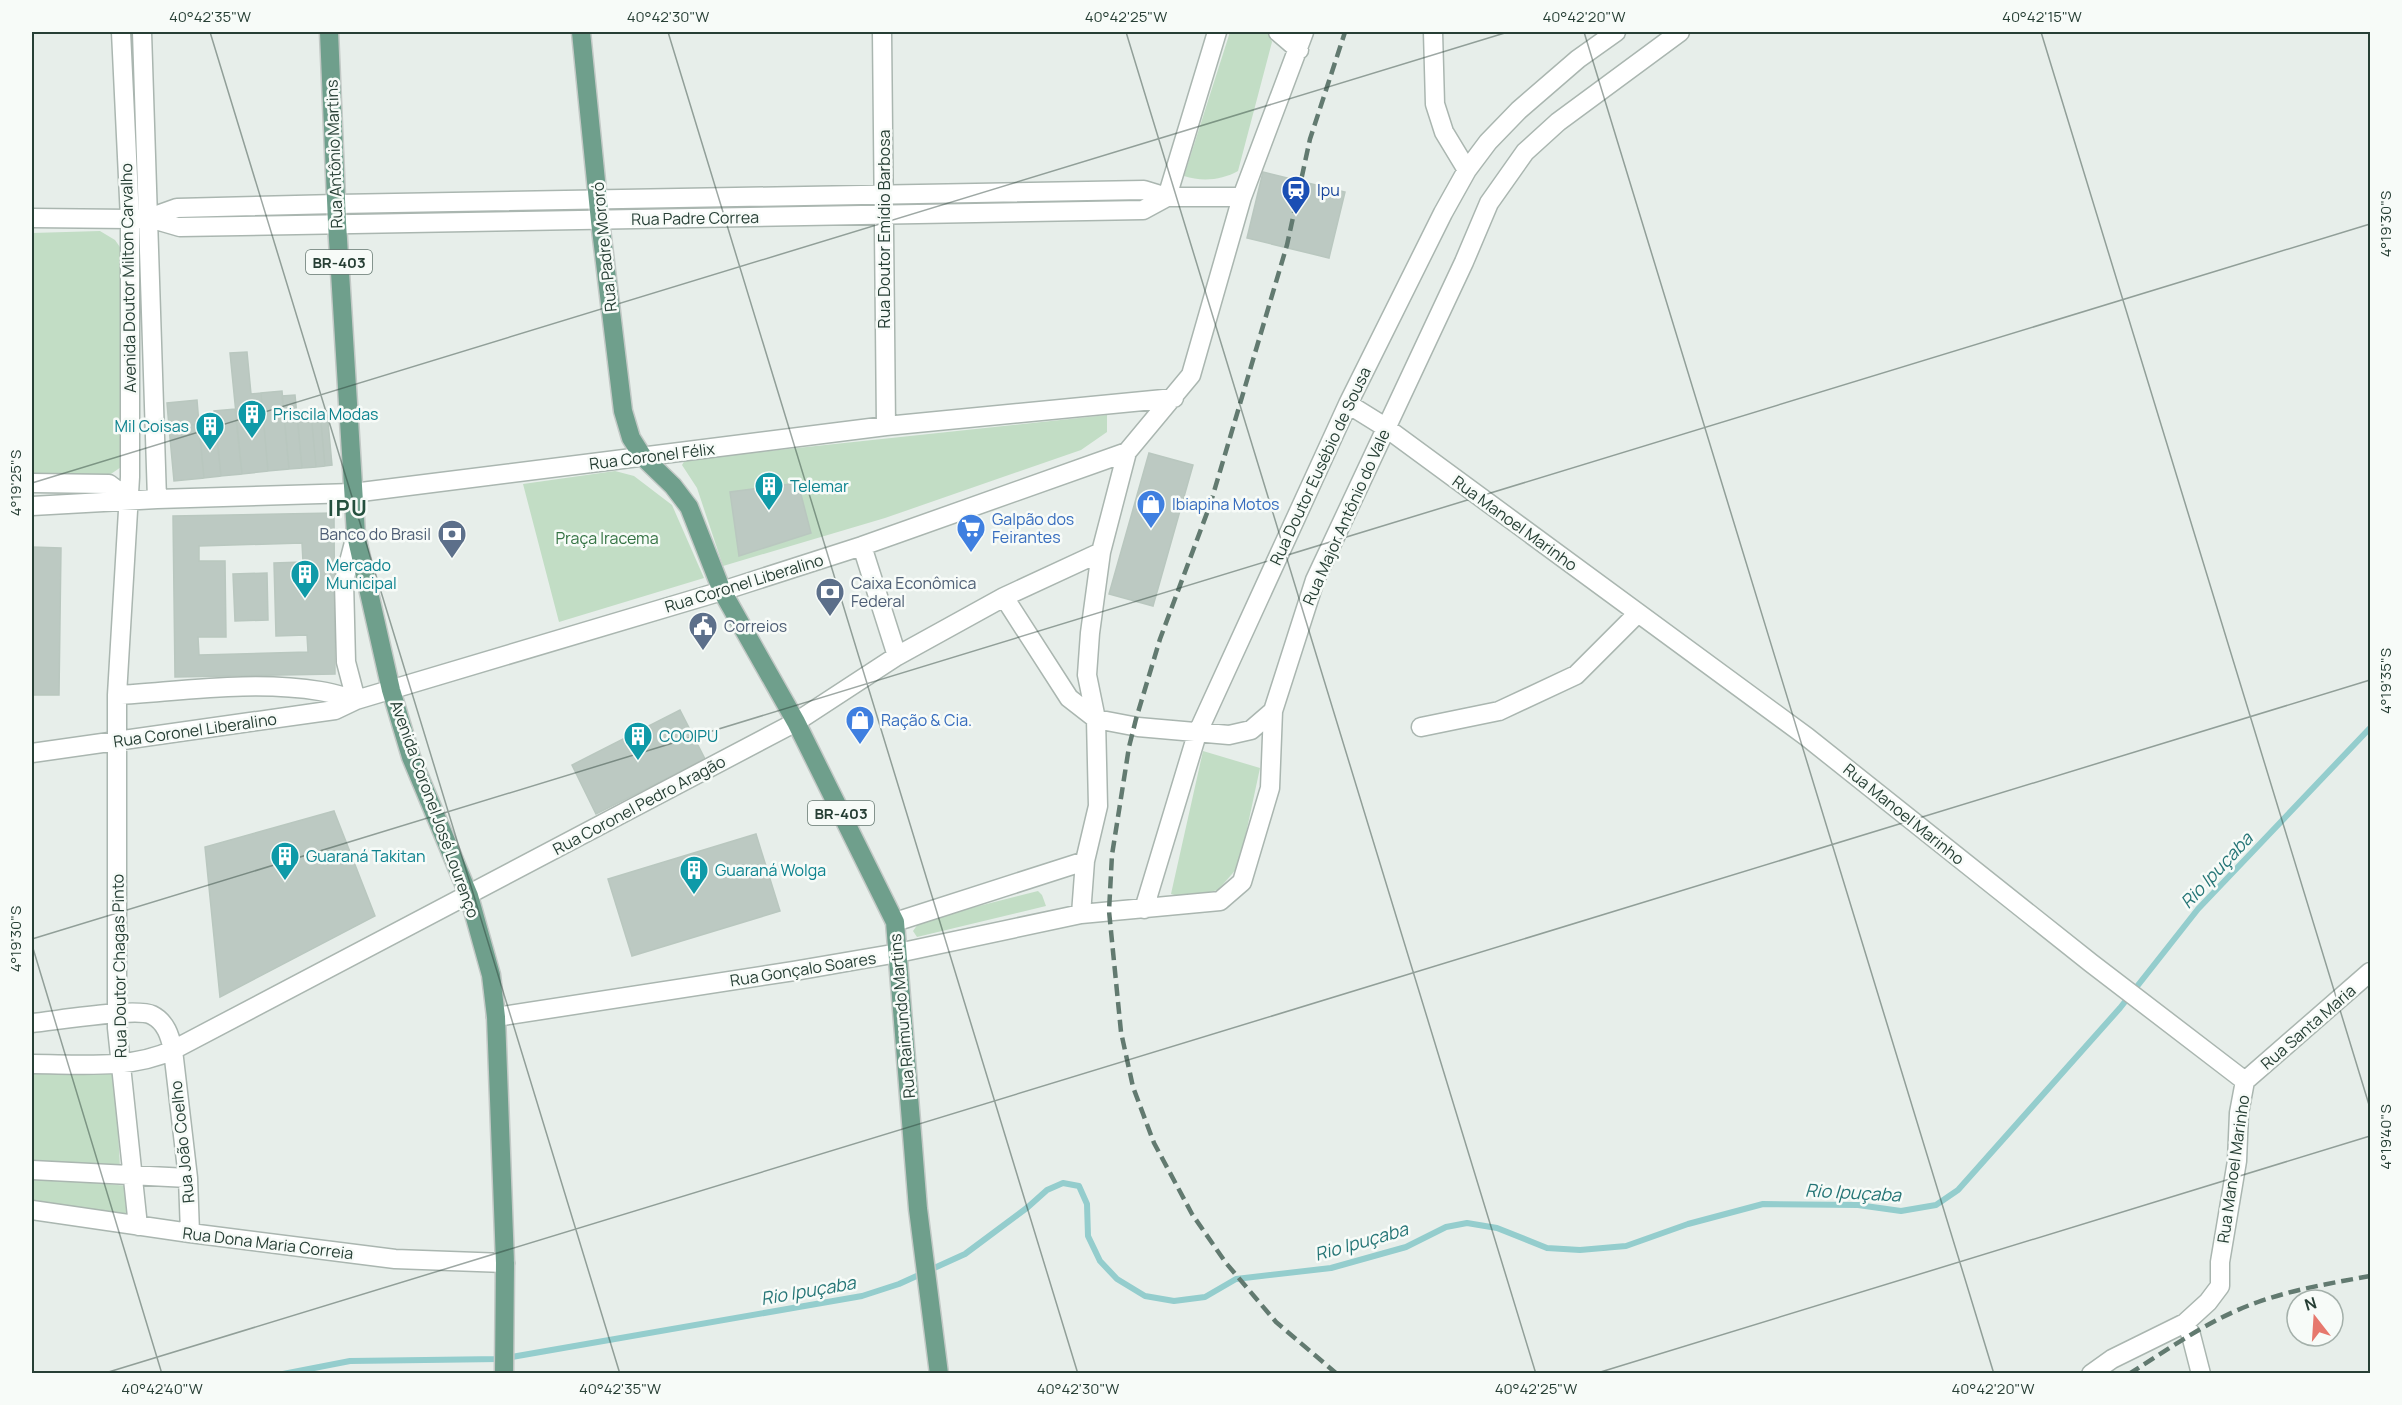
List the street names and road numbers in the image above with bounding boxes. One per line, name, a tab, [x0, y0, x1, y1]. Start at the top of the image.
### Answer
street label: Rua Antônio Martins	[320, 79, 348, 229]
street label: Rua Doutor Emídio Barbosa	[873, 130, 895, 328]
street label: Avenida Doutor Milton Carvalho	[115, 163, 141, 393]
street label: Rua Padre Mororó	[586, 181, 622, 313]
street label: Rua Padre Correa	[631, 206, 759, 230]
road number: BR-403	[306, 250, 372, 274]
street label: Rua Doutor Eusébio de Sousa	[1264, 363, 1376, 569]
street label: Rua Major Antônio do Vale	[1297, 425, 1395, 609]
street label: Rua Coronel Félix	[588, 437, 717, 475]
street label: Rua Manoel Marinho	[1448, 470, 1582, 576]
street label: Rua Coronel Liberalino	[662, 548, 826, 618]
street label: Avenida Coronel José Lourenço	[385, 697, 485, 921]
street label: Rua Coronel Liberalino	[112, 708, 278, 752]
street label: Rua Coronel Pedro Aragão	[549, 750, 729, 860]
street label: Rua Manoel Marinho	[1839, 758, 1969, 870]
road number: BR-403	[808, 801, 874, 825]
street label: Rua Doutor Chagas Pinto	[106, 874, 132, 1058]
street label: Rua Raimundo Martins	[884, 933, 920, 1099]
street label: Rua Gonçalo Soares	[728, 947, 878, 991]
street label: Rua Santa Maria	[2256, 980, 2360, 1074]
street label: Rua João Coelho	[165, 1080, 199, 1204]
street label: Rua Manoel Marinho	[2212, 1093, 2254, 1245]
street label: Rua Dona Maria Correia	[181, 1222, 355, 1264]

